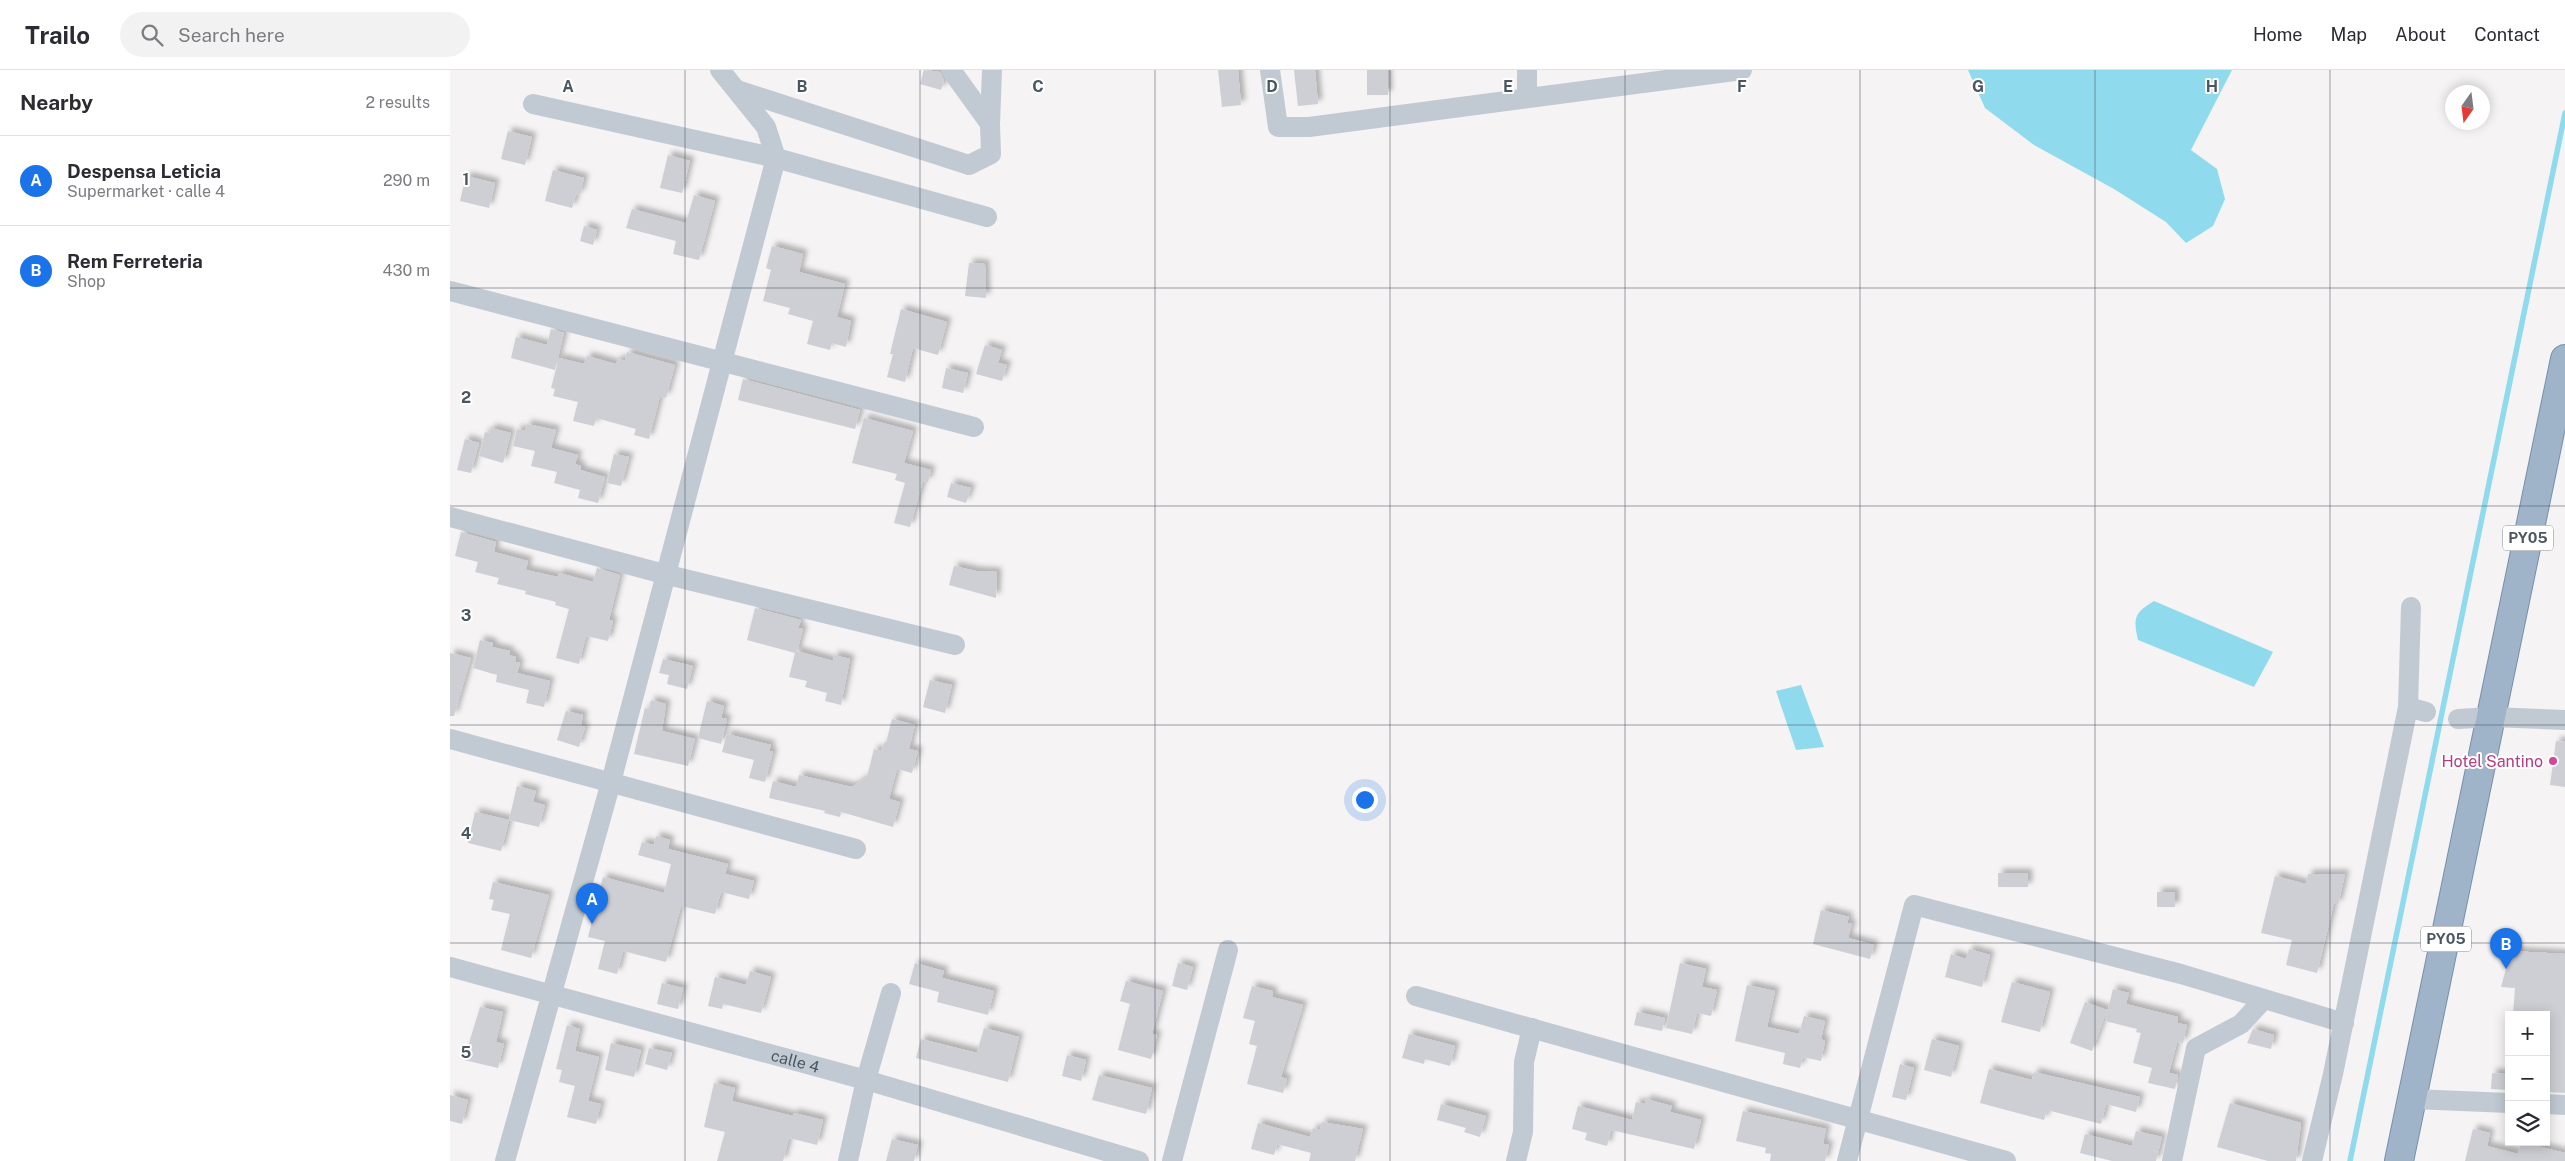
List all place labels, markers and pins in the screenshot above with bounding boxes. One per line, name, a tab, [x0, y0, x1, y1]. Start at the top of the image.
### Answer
place label: Hotel Santino	[2441, 752, 2543, 771]
marker: Hotel Santino	[2547, 755, 2559, 767]
pin: A	[576, 883, 608, 924]
pin: B	[2490, 928, 2522, 969]

